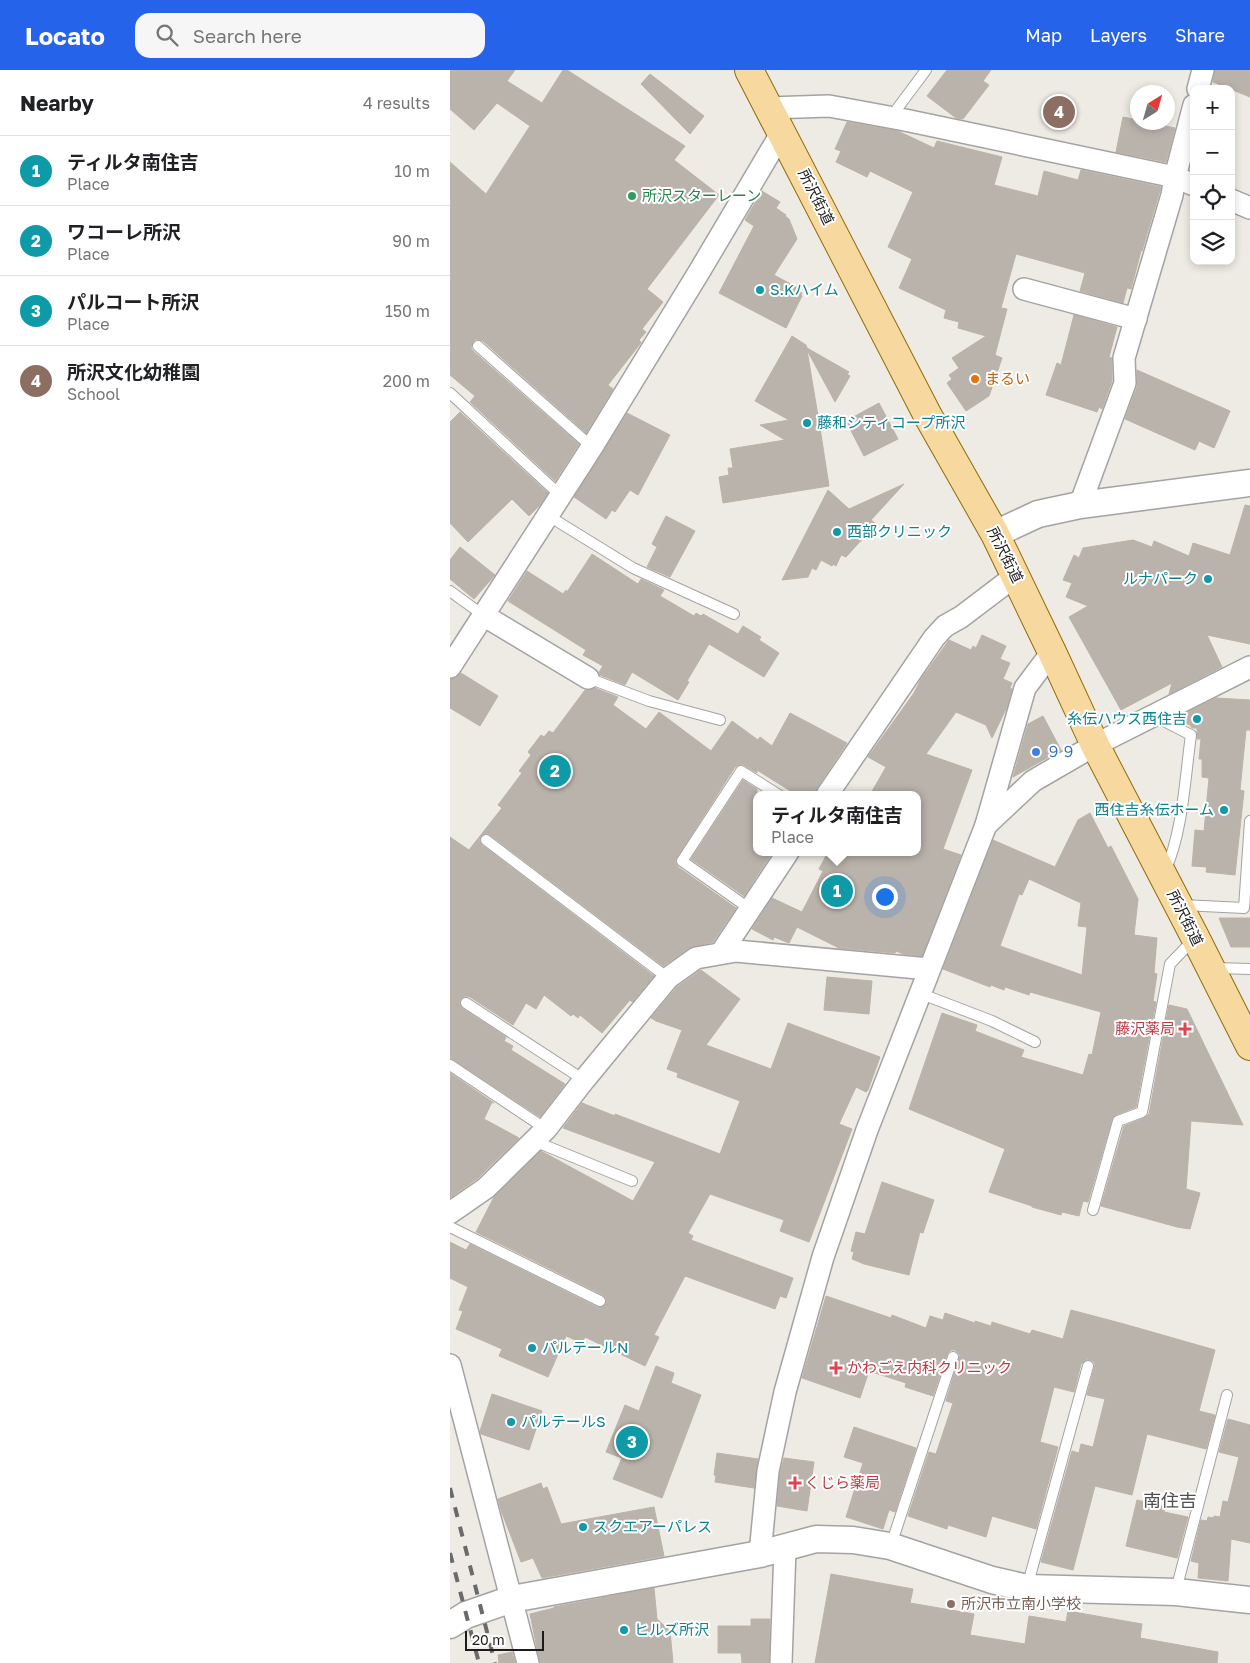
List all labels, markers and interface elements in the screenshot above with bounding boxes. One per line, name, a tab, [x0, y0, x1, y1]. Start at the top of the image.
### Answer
search box	[135, 13, 485, 58]
text: Locato	[25, 21, 105, 50]
icon: search	[153, 21, 181, 49]
text: Search here	[193, 24, 302, 47]
text: Map	[1025, 24, 1062, 46]
text: Layers	[1090, 24, 1147, 46]
text: Share	[1175, 24, 1225, 46]
north arrow	[1130, 85, 1175, 130]
map controls	[1190, 85, 1235, 265]
button: +	[1190, 85, 1235, 130]
text: Nearby	[20, 90, 94, 116]
text: 4 results	[363, 93, 430, 113]
pin: 4	[1043, 93, 1075, 131]
button: −	[1190, 130, 1235, 175]
text: ティルタ南住吉	[67, 150, 199, 173]
text: 1	[32, 161, 40, 181]
text: 10 m	[394, 161, 430, 181]
street label: 所沢街道	[795, 166, 839, 227]
text: Place	[67, 174, 110, 194]
button: locate	[1190, 175, 1235, 220]
place label: 所沢スターレーン	[642, 186, 761, 204]
marker: 所沢スターレーン	[626, 190, 638, 202]
text: ワコーレ所沢	[67, 220, 181, 243]
button: layers	[1190, 220, 1235, 265]
text: 2	[31, 231, 41, 251]
text: 90 m	[392, 231, 430, 251]
text: Place	[67, 244, 110, 264]
place label: S.Kハイム	[770, 280, 839, 298]
marker: S.Kハイム	[754, 284, 766, 296]
text: パルコート所沢	[67, 290, 200, 313]
text: 3	[31, 301, 41, 321]
text: 150 m	[385, 301, 430, 321]
text: Place	[67, 314, 110, 334]
text: 所沢文化幼稚園	[67, 360, 200, 383]
place label: まるい	[985, 369, 1030, 387]
text: 4	[31, 371, 41, 391]
text: 200 m	[383, 371, 430, 391]
marker: まるい	[969, 373, 981, 385]
text: School	[67, 384, 120, 404]
place label: 藤和シティコープ所沢	[817, 413, 965, 431]
marker: 藤和シティコープ所沢	[801, 417, 813, 429]
place label: 西部クリニック	[847, 522, 952, 540]
street label: 所沢街道	[984, 524, 1028, 585]
marker: 西部クリニック	[831, 526, 843, 538]
place label: ルナパーク	[1123, 569, 1198, 587]
marker: ルナパーク	[1202, 573, 1214, 585]
place label: 糸伝ハウス西住吉	[1067, 709, 1187, 727]
marker: 糸伝ハウス西住吉	[1191, 713, 1203, 725]
place label: ９９	[1046, 742, 1076, 760]
marker: ９９	[1030, 746, 1042, 758]
pin: 2	[539, 752, 571, 790]
popup	[753, 791, 921, 856]
place label: 西住吉糸伝ホーム	[1094, 800, 1214, 818]
text: ティルタ南住吉	[771, 803, 903, 826]
marker: 西住吉糸伝ホーム	[1218, 804, 1230, 816]
text: Place	[771, 827, 814, 847]
pin: 1	[821, 872, 853, 910]
your location	[872, 884, 898, 910]
street label: 所沢街道	[1164, 887, 1208, 948]
place label: 藤沢薬局	[1115, 1019, 1175, 1037]
marker: 藤沢薬局	[1179, 1023, 1191, 1035]
place label: パルテールN	[542, 1338, 628, 1356]
marker: パルテールN	[526, 1342, 538, 1354]
place label: かわごえ内科クリニック	[847, 1358, 1012, 1376]
marker: かわごえ内科クリニック	[829, 1361, 843, 1375]
place label: パルテールS	[521, 1412, 606, 1430]
marker: パルテールS	[505, 1416, 517, 1428]
pin: 3	[616, 1423, 648, 1461]
place label: くじら薬局	[805, 1473, 880, 1491]
marker: くじら薬局	[789, 1477, 801, 1489]
district label: 南住吉	[1143, 1489, 1197, 1511]
place label: スクエアーパレス	[593, 1517, 712, 1535]
marker: スクエアーパレス	[577, 1521, 589, 1533]
place label: 所沢市立南小学校	[961, 1594, 1081, 1612]
marker: 所沢市立南小学校	[945, 1598, 957, 1610]
place label: ヒルズ所沢	[634, 1620, 709, 1638]
marker: ヒルズ所沢	[618, 1624, 630, 1636]
scale bar	[465, 1628, 544, 1651]
text: 20 m	[472, 1631, 505, 1648]

